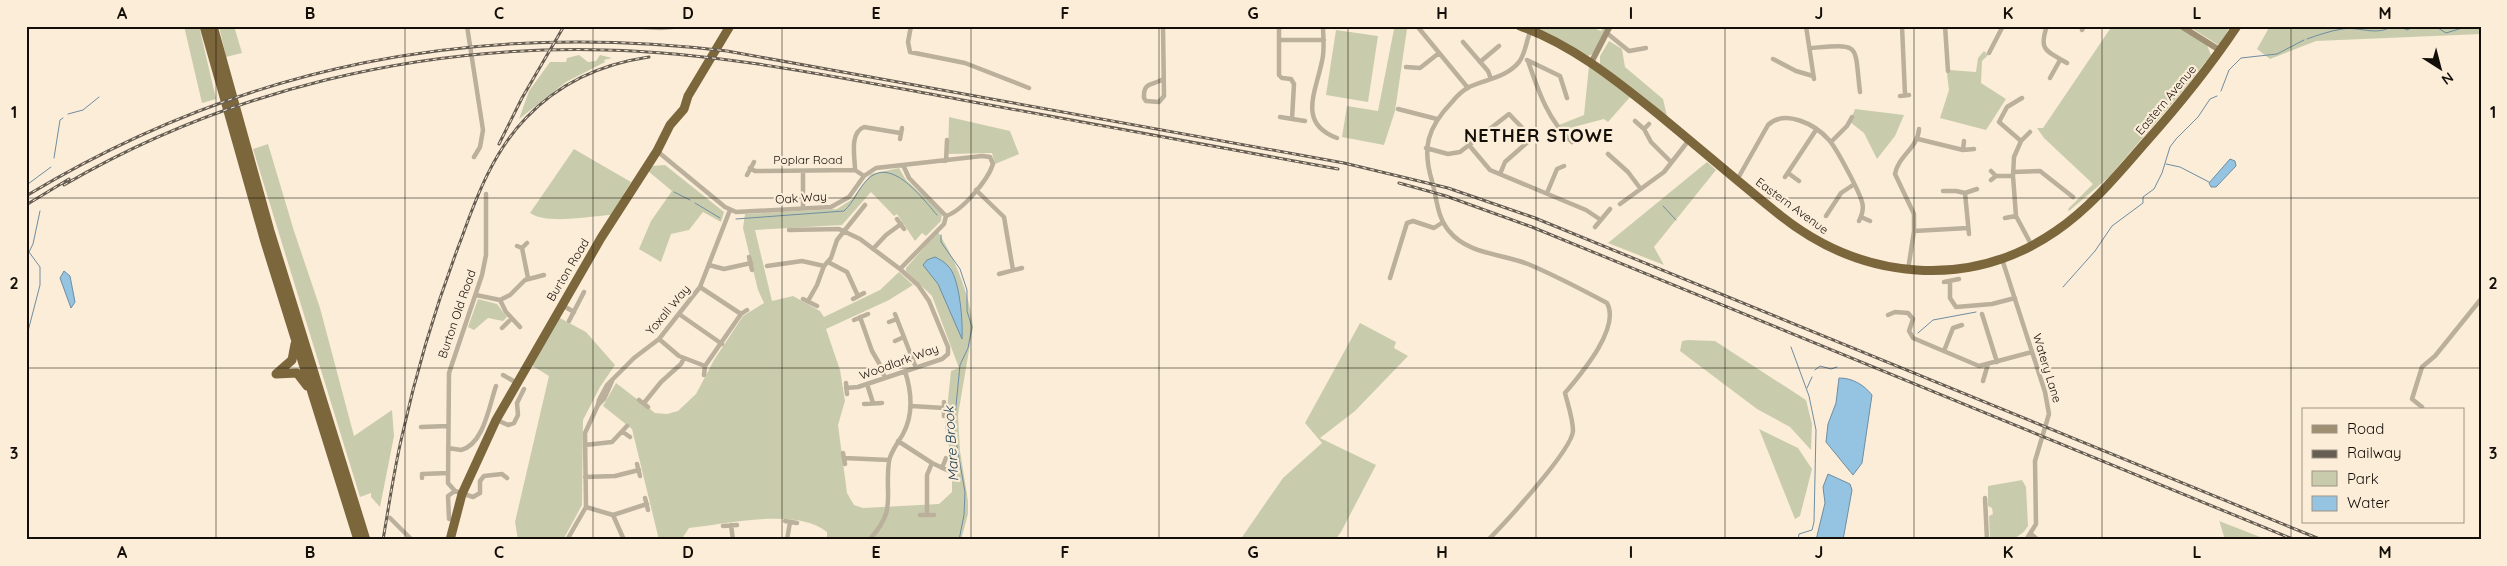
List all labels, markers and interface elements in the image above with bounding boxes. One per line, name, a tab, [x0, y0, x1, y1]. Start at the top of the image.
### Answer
text: A	[117, 3, 128, 23]
text: B	[305, 3, 315, 23]
text: C	[494, 3, 504, 23]
text: D	[682, 3, 694, 23]
text: E	[871, 3, 881, 23]
text: F	[1061, 3, 1070, 23]
text: G	[1247, 3, 1259, 23]
text: H	[1436, 3, 1448, 23]
text: I	[1629, 3, 1633, 23]
text: J	[1815, 3, 1823, 23]
text: K	[2003, 3, 2013, 23]
text: L	[2193, 3, 2202, 23]
text: M	[2378, 3, 2392, 23]
north arrow	[2414, 42, 2464, 92]
street label: Eastern Avenue	[2132, 62, 2199, 138]
text: N	[2438, 68, 2457, 89]
text: 1	[11, 102, 17, 122]
text: 1	[2490, 102, 2496, 122]
district label: NETHER STOWE	[1464, 124, 1614, 147]
street label: Poplar Road	[773, 152, 843, 167]
street label: Eastern Avenue	[1753, 174, 1832, 237]
street label: Oak Way	[775, 188, 827, 207]
street label: Burton Road	[543, 236, 592, 304]
street label: Burton Old Road	[434, 267, 479, 360]
text: 2	[9, 273, 19, 293]
text: 2	[2488, 273, 2498, 293]
street label: Yoxall Way	[642, 282, 693, 338]
street label: Watery Lane	[2030, 331, 2065, 405]
street label: Woodlark Way	[857, 340, 940, 383]
water label: Mare Brook	[939, 404, 963, 482]
legend	[2302, 408, 2464, 524]
text: Road	[2347, 419, 2384, 438]
text: 3	[10, 443, 18, 463]
text: Railway	[2347, 443, 2402, 462]
text: 3	[2489, 443, 2497, 463]
text: Park	[2347, 469, 2379, 488]
text: Water	[2347, 493, 2390, 512]
text: A	[117, 542, 128, 562]
text: B	[305, 542, 315, 562]
text: C	[494, 542, 504, 562]
text: D	[682, 542, 694, 562]
text: E	[871, 542, 881, 562]
text: F	[1061, 542, 1070, 562]
text: G	[1247, 542, 1259, 562]
text: H	[1436, 542, 1448, 562]
text: I	[1629, 542, 1633, 562]
text: J	[1815, 542, 1823, 562]
text: K	[2003, 542, 2013, 562]
text: L	[2193, 542, 2202, 562]
text: M	[2378, 542, 2392, 562]

